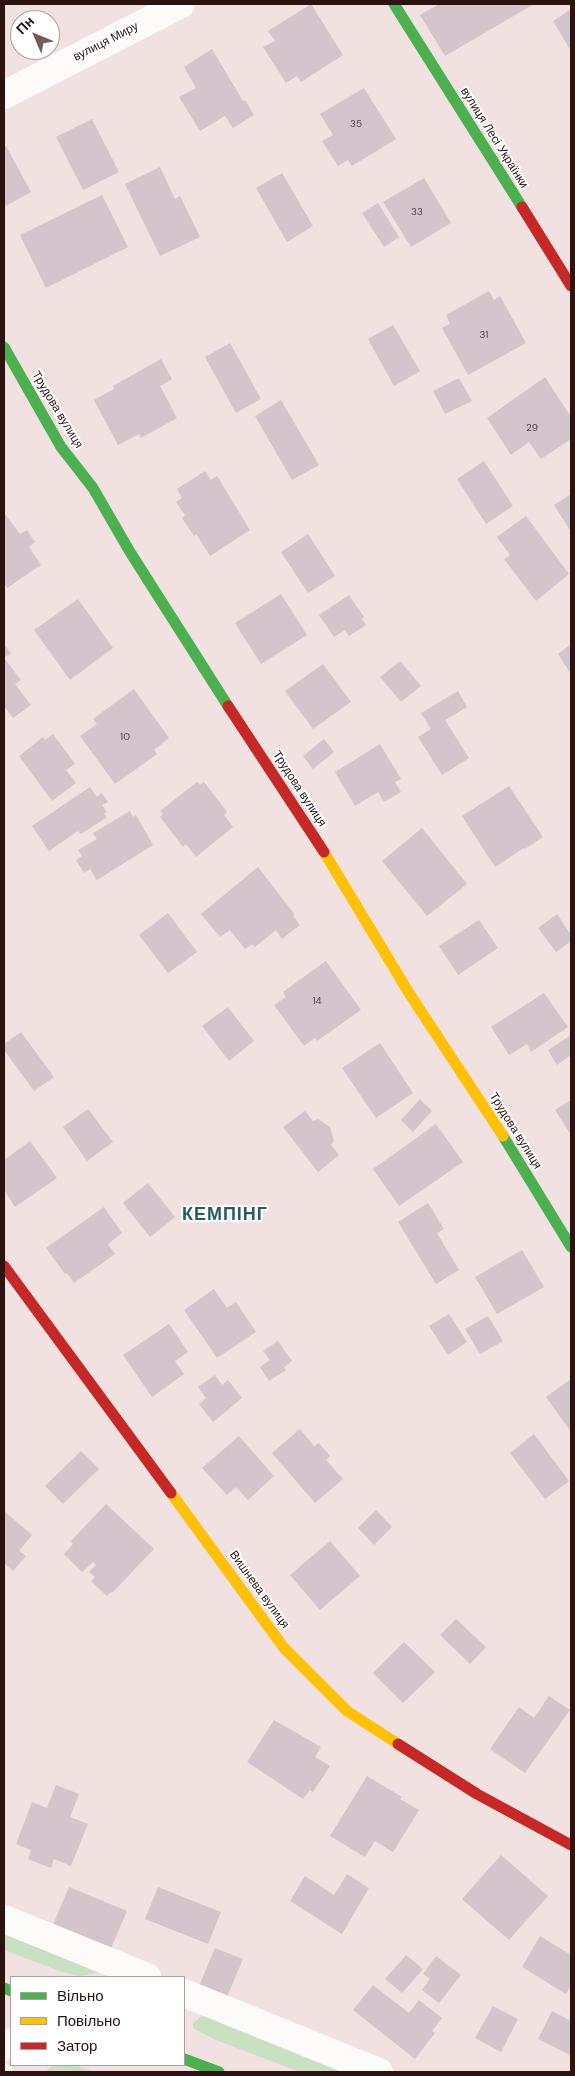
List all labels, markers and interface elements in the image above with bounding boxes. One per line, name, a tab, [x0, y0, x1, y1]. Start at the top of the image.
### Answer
north arrow	[10, 10, 60, 60]
text: Пн	[12, 12, 38, 38]
street label: вулиця Миру	[71, 19, 141, 65]
street label: вулиця Лесі Українки	[457, 85, 531, 191]
house number: 35	[350, 118, 362, 130]
house number: 33	[411, 206, 423, 218]
house number: 31	[480, 329, 488, 341]
street label: Трудова вулиця	[28, 369, 86, 451]
house number: 29	[526, 422, 538, 434]
house number: 10	[120, 731, 130, 743]
street label: Трудова вулиця	[269, 748, 329, 830]
house number: 14	[312, 995, 322, 1007]
street label: Трудова вулиця	[486, 1090, 544, 1172]
district label: КЕМПІНГ	[181, 1204, 269, 1226]
street label: Вишнева вулиця	[226, 1548, 292, 1632]
legend	[10, 1976, 185, 2066]
text: Вільно	[57, 1986, 104, 2006]
text: Повільно	[57, 2011, 121, 2031]
text: Затор	[57, 2036, 97, 2056]

